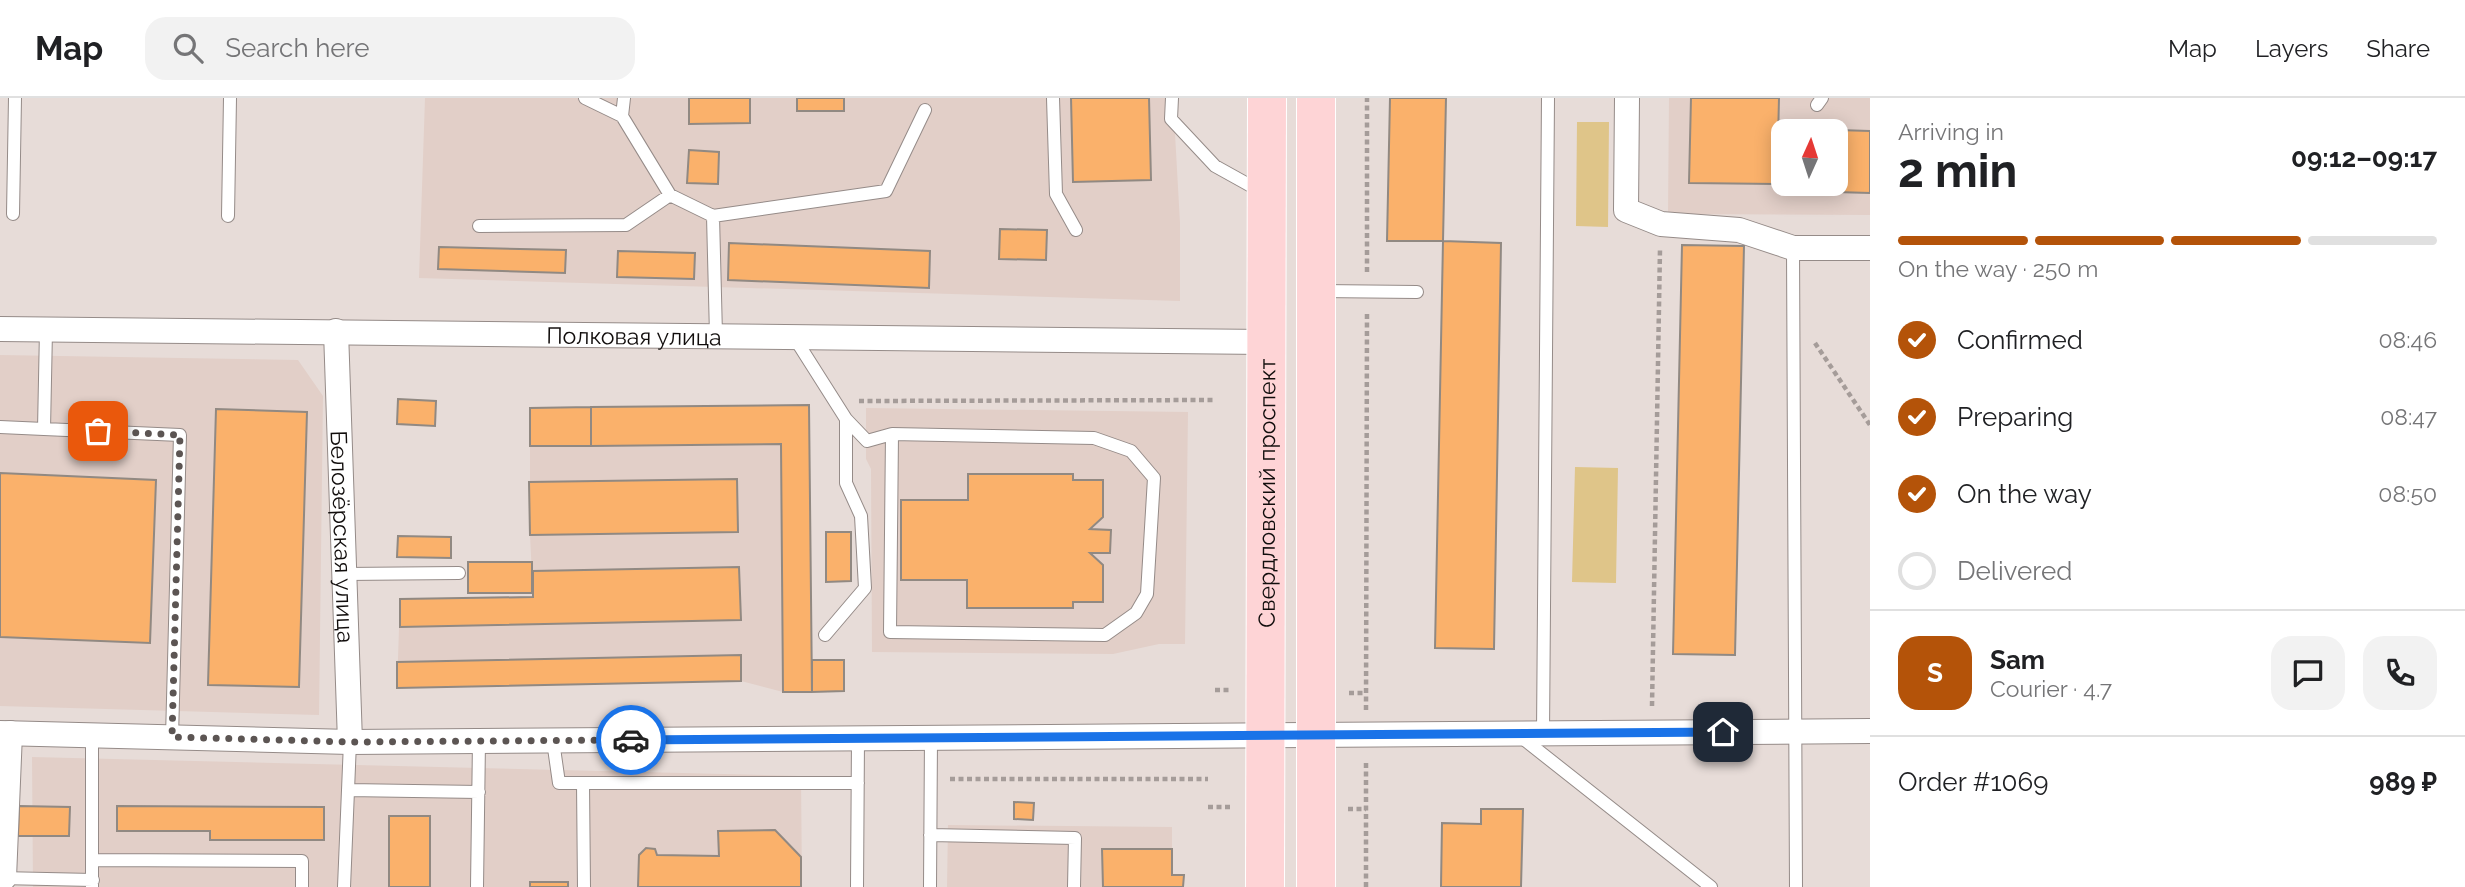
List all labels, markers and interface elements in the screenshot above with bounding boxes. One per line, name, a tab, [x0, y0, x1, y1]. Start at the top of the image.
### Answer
search box	[145, 17, 635, 80]
text: Map	[35, 29, 103, 68]
icon: search	[169, 29, 207, 67]
text: Search here	[225, 33, 370, 63]
text: Map	[2168, 34, 2217, 63]
text: Layers	[2255, 34, 2328, 63]
text: Share	[2366, 34, 2430, 63]
text: Arriving in	[1898, 118, 2004, 145]
north arrow	[1771, 119, 1848, 196]
map controls	[1771, 119, 1848, 196]
text: 09:12–09:17	[2291, 143, 2437, 173]
text: 2 min	[1898, 144, 2017, 198]
text: On the way · 250 m	[1898, 255, 2098, 282]
street label: Полковая улица	[546, 321, 722, 350]
icon: check	[1898, 321, 1936, 359]
text: Confirmed	[1957, 325, 2083, 355]
text: 08:46	[2379, 326, 2437, 353]
street label: Свердловский проспект	[1252, 358, 1280, 628]
icon: check	[1898, 398, 1936, 436]
pin	[68, 401, 128, 461]
text: Preparing	[1957, 402, 2073, 432]
text: 08:47	[2380, 403, 2437, 430]
icon: bag	[79, 412, 117, 450]
street label: Белозёрская улица	[326, 430, 360, 644]
icon: check	[1898, 475, 1936, 513]
text: On the way	[1957, 479, 2092, 509]
text: 08:50	[2378, 480, 2437, 507]
text: Delivered	[1957, 556, 2072, 586]
button: chat	[2271, 636, 2345, 710]
button: phone	[2363, 636, 2437, 710]
text: Sam	[1990, 645, 2045, 675]
text: S	[1927, 658, 1943, 688]
text: Courier · 4.7	[1990, 675, 2112, 702]
pin	[1693, 702, 1753, 762]
courier	[596, 705, 666, 775]
icon: home	[1704, 713, 1742, 751]
icon: car	[612, 721, 650, 759]
text: Order #1069	[1898, 767, 2048, 797]
text: 989 ₽	[2369, 767, 2437, 797]

